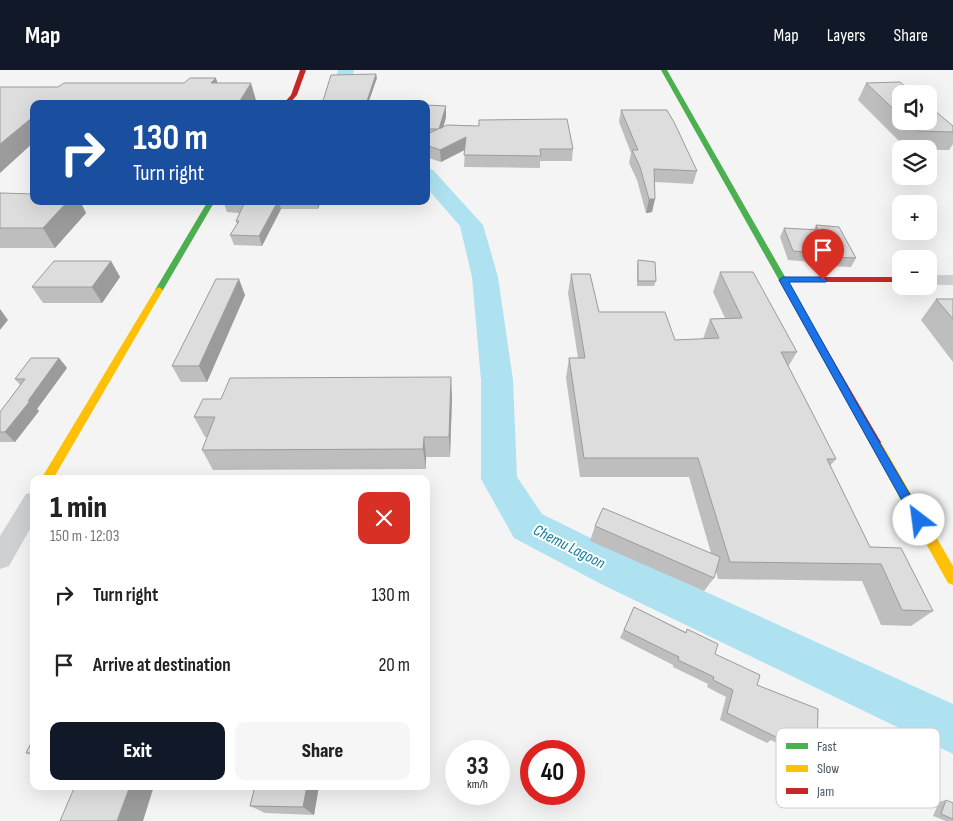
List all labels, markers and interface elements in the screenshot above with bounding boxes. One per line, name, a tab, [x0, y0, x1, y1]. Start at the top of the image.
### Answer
text: Map	[25, 21, 60, 50]
text: Map	[774, 25, 799, 46]
text: Layers	[827, 25, 866, 46]
text: Share	[894, 25, 928, 46]
map controls	[892, 85, 937, 295]
button: sound	[892, 85, 937, 130]
text: 130 m	[133, 117, 208, 160]
icon: right	[50, 120, 115, 185]
button: layers	[892, 140, 937, 185]
text: Turn right	[133, 160, 204, 187]
button: +	[892, 195, 937, 240]
pin	[802, 229, 844, 280]
icon: arrive	[809, 236, 837, 264]
button: −	[892, 250, 937, 295]
text: 1 min	[50, 490, 107, 526]
button: close	[358, 492, 410, 544]
position arrow	[892, 493, 944, 545]
water label: Chemu Lagoon	[530, 521, 608, 573]
text: 150 m · 12:03	[50, 527, 119, 546]
icon: right	[50, 581, 78, 609]
text: Turn right	[93, 584, 158, 607]
text: 130 m	[372, 584, 410, 607]
icon: arrive	[50, 651, 78, 679]
text: Arrive at destination	[93, 654, 231, 677]
text: 20 m	[378, 654, 410, 677]
button: Exit	[50, 722, 225, 780]
button: Share	[235, 722, 410, 780]
legend	[776, 728, 940, 808]
text: Fast	[817, 738, 837, 755]
speed limit sign: 40	[520, 740, 585, 805]
text: 33	[466, 751, 489, 782]
text: Slow	[817, 760, 839, 777]
text: km/h	[467, 777, 488, 792]
text: Jam	[816, 783, 834, 800]

